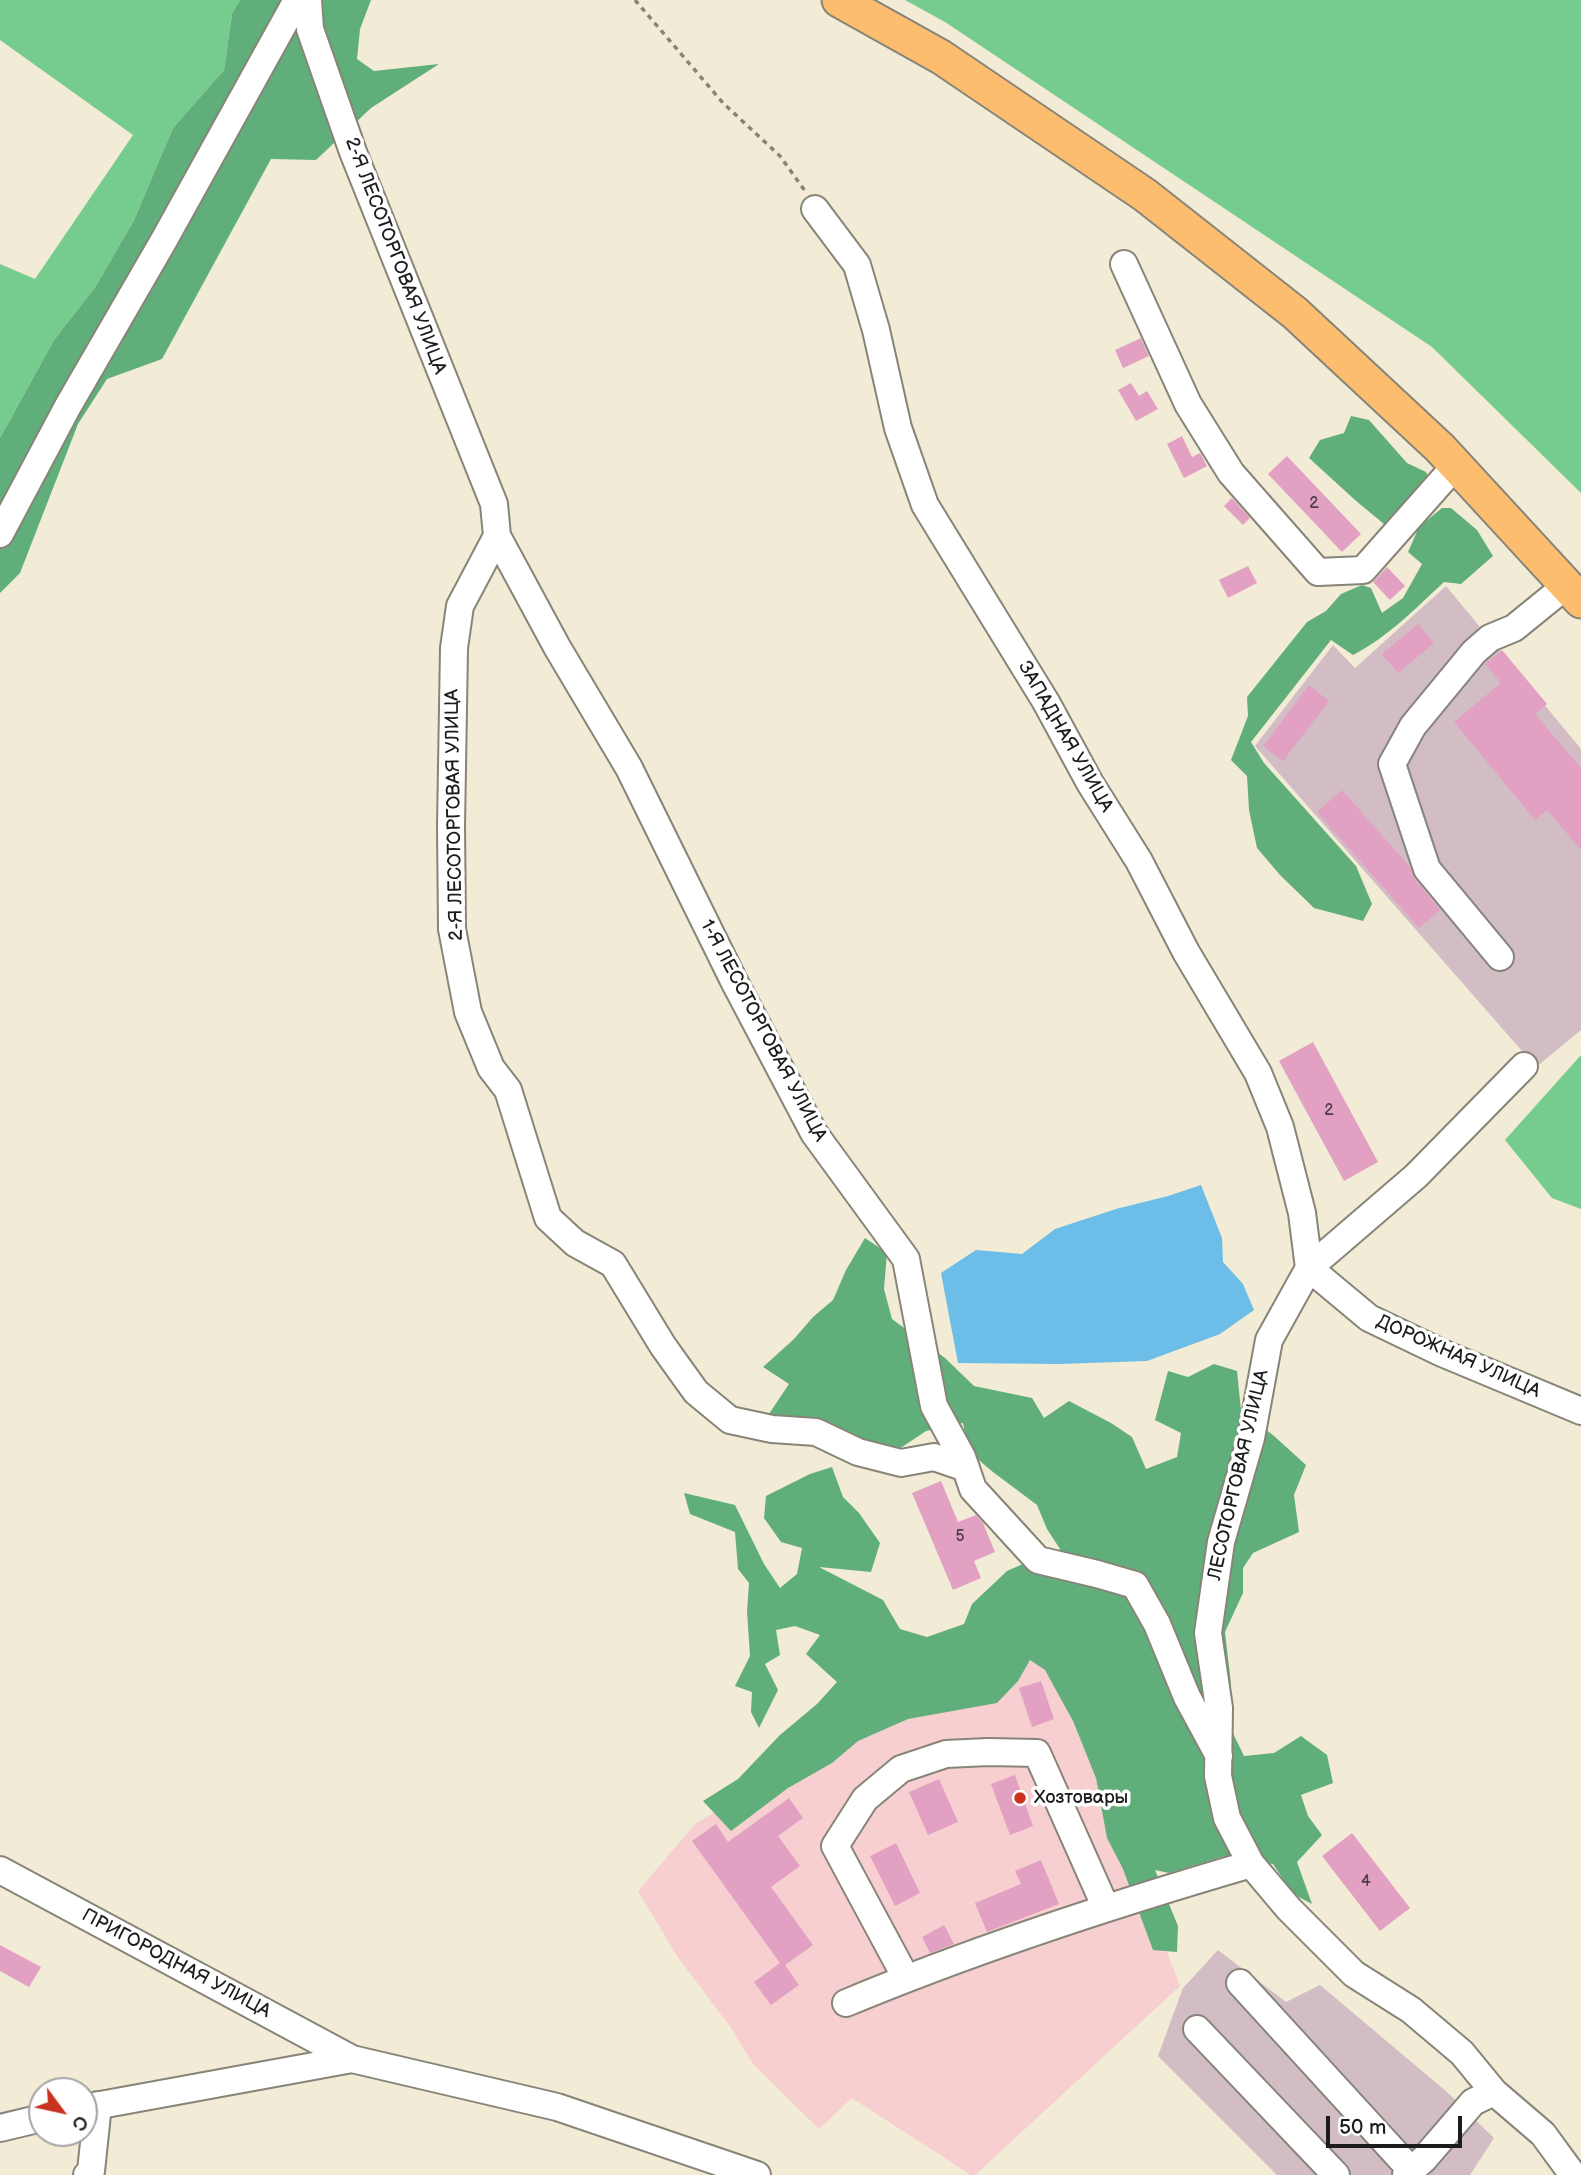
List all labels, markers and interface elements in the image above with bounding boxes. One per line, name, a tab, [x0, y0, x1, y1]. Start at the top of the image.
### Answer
street label: 2-Я ЛЕСОТОРГОВАЯ УЛИЦА	[339, 134, 451, 378]
house number: 2	[1309, 494, 1319, 514]
street label: ЗАПАДНАЯ УЛИЦА	[1012, 657, 1118, 817]
street label: 2-Я ЛЕСОТОРГОВАЯ УЛИЦА	[441, 689, 469, 941]
street label: 1-Я ЛЕСОТОРГОВАЯ УЛИЦА	[695, 916, 831, 1146]
house number: 2	[1324, 1101, 1334, 1121]
street label: ДОРОЖНАЯ УЛИЦА	[1373, 1311, 1543, 1403]
street label: ЛЕСОТОРГОВАЯ УЛИЦА	[1204, 1368, 1274, 1582]
house number: 5	[955, 1527, 965, 1547]
place label: Хозтовары	[1034, 1787, 1128, 1809]
marker: Хозтовары	[1012, 1790, 1028, 1806]
house number: 4	[1361, 1872, 1371, 1892]
street label: ПРИГОРОДНАЯ УЛИЦА	[78, 1904, 274, 2024]
north arrow	[28, 2077, 98, 2147]
scale bar	[1329, 2102, 1466, 2146]
text: С	[66, 2111, 93, 2134]
text: 50 m	[1339, 2115, 1386, 2140]

